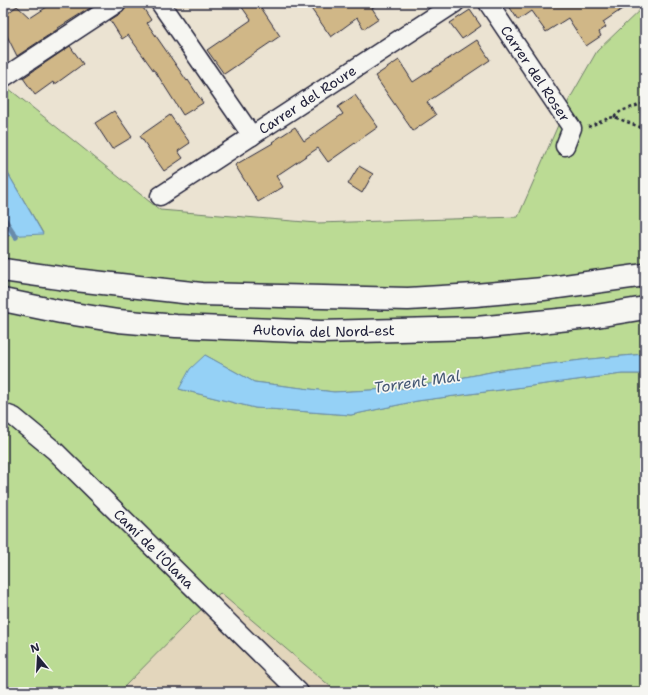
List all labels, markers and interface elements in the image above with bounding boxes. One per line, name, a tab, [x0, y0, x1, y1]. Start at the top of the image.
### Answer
street label: Carrer del Roser	[497, 22, 574, 125]
street label: Carrer del Roure	[255, 61, 360, 138]
street label: Autovia del Nord-est	[252, 320, 395, 341]
water label: Torrent Mal	[372, 366, 462, 398]
street label: Camí de l'Olana	[110, 505, 198, 593]
north arrow	[18, 637, 58, 677]
text: N	[29, 639, 42, 656]

